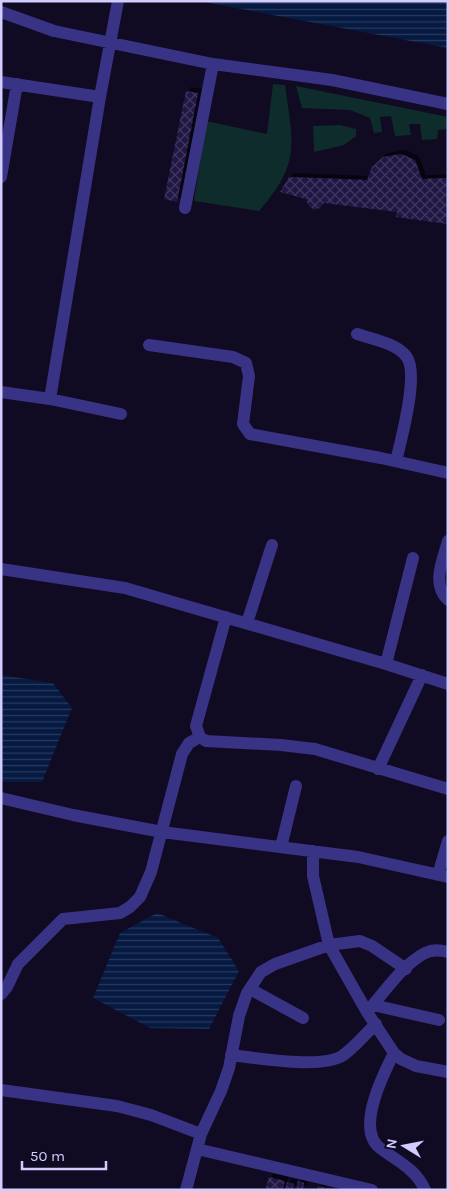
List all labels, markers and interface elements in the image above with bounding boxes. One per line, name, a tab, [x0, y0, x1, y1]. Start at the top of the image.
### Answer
north arrow	[379, 1121, 429, 1171]
text: N	[382, 1137, 401, 1150]
scale bar	[22, 1138, 106, 1170]
text: 50 m	[30, 1147, 65, 1165]

